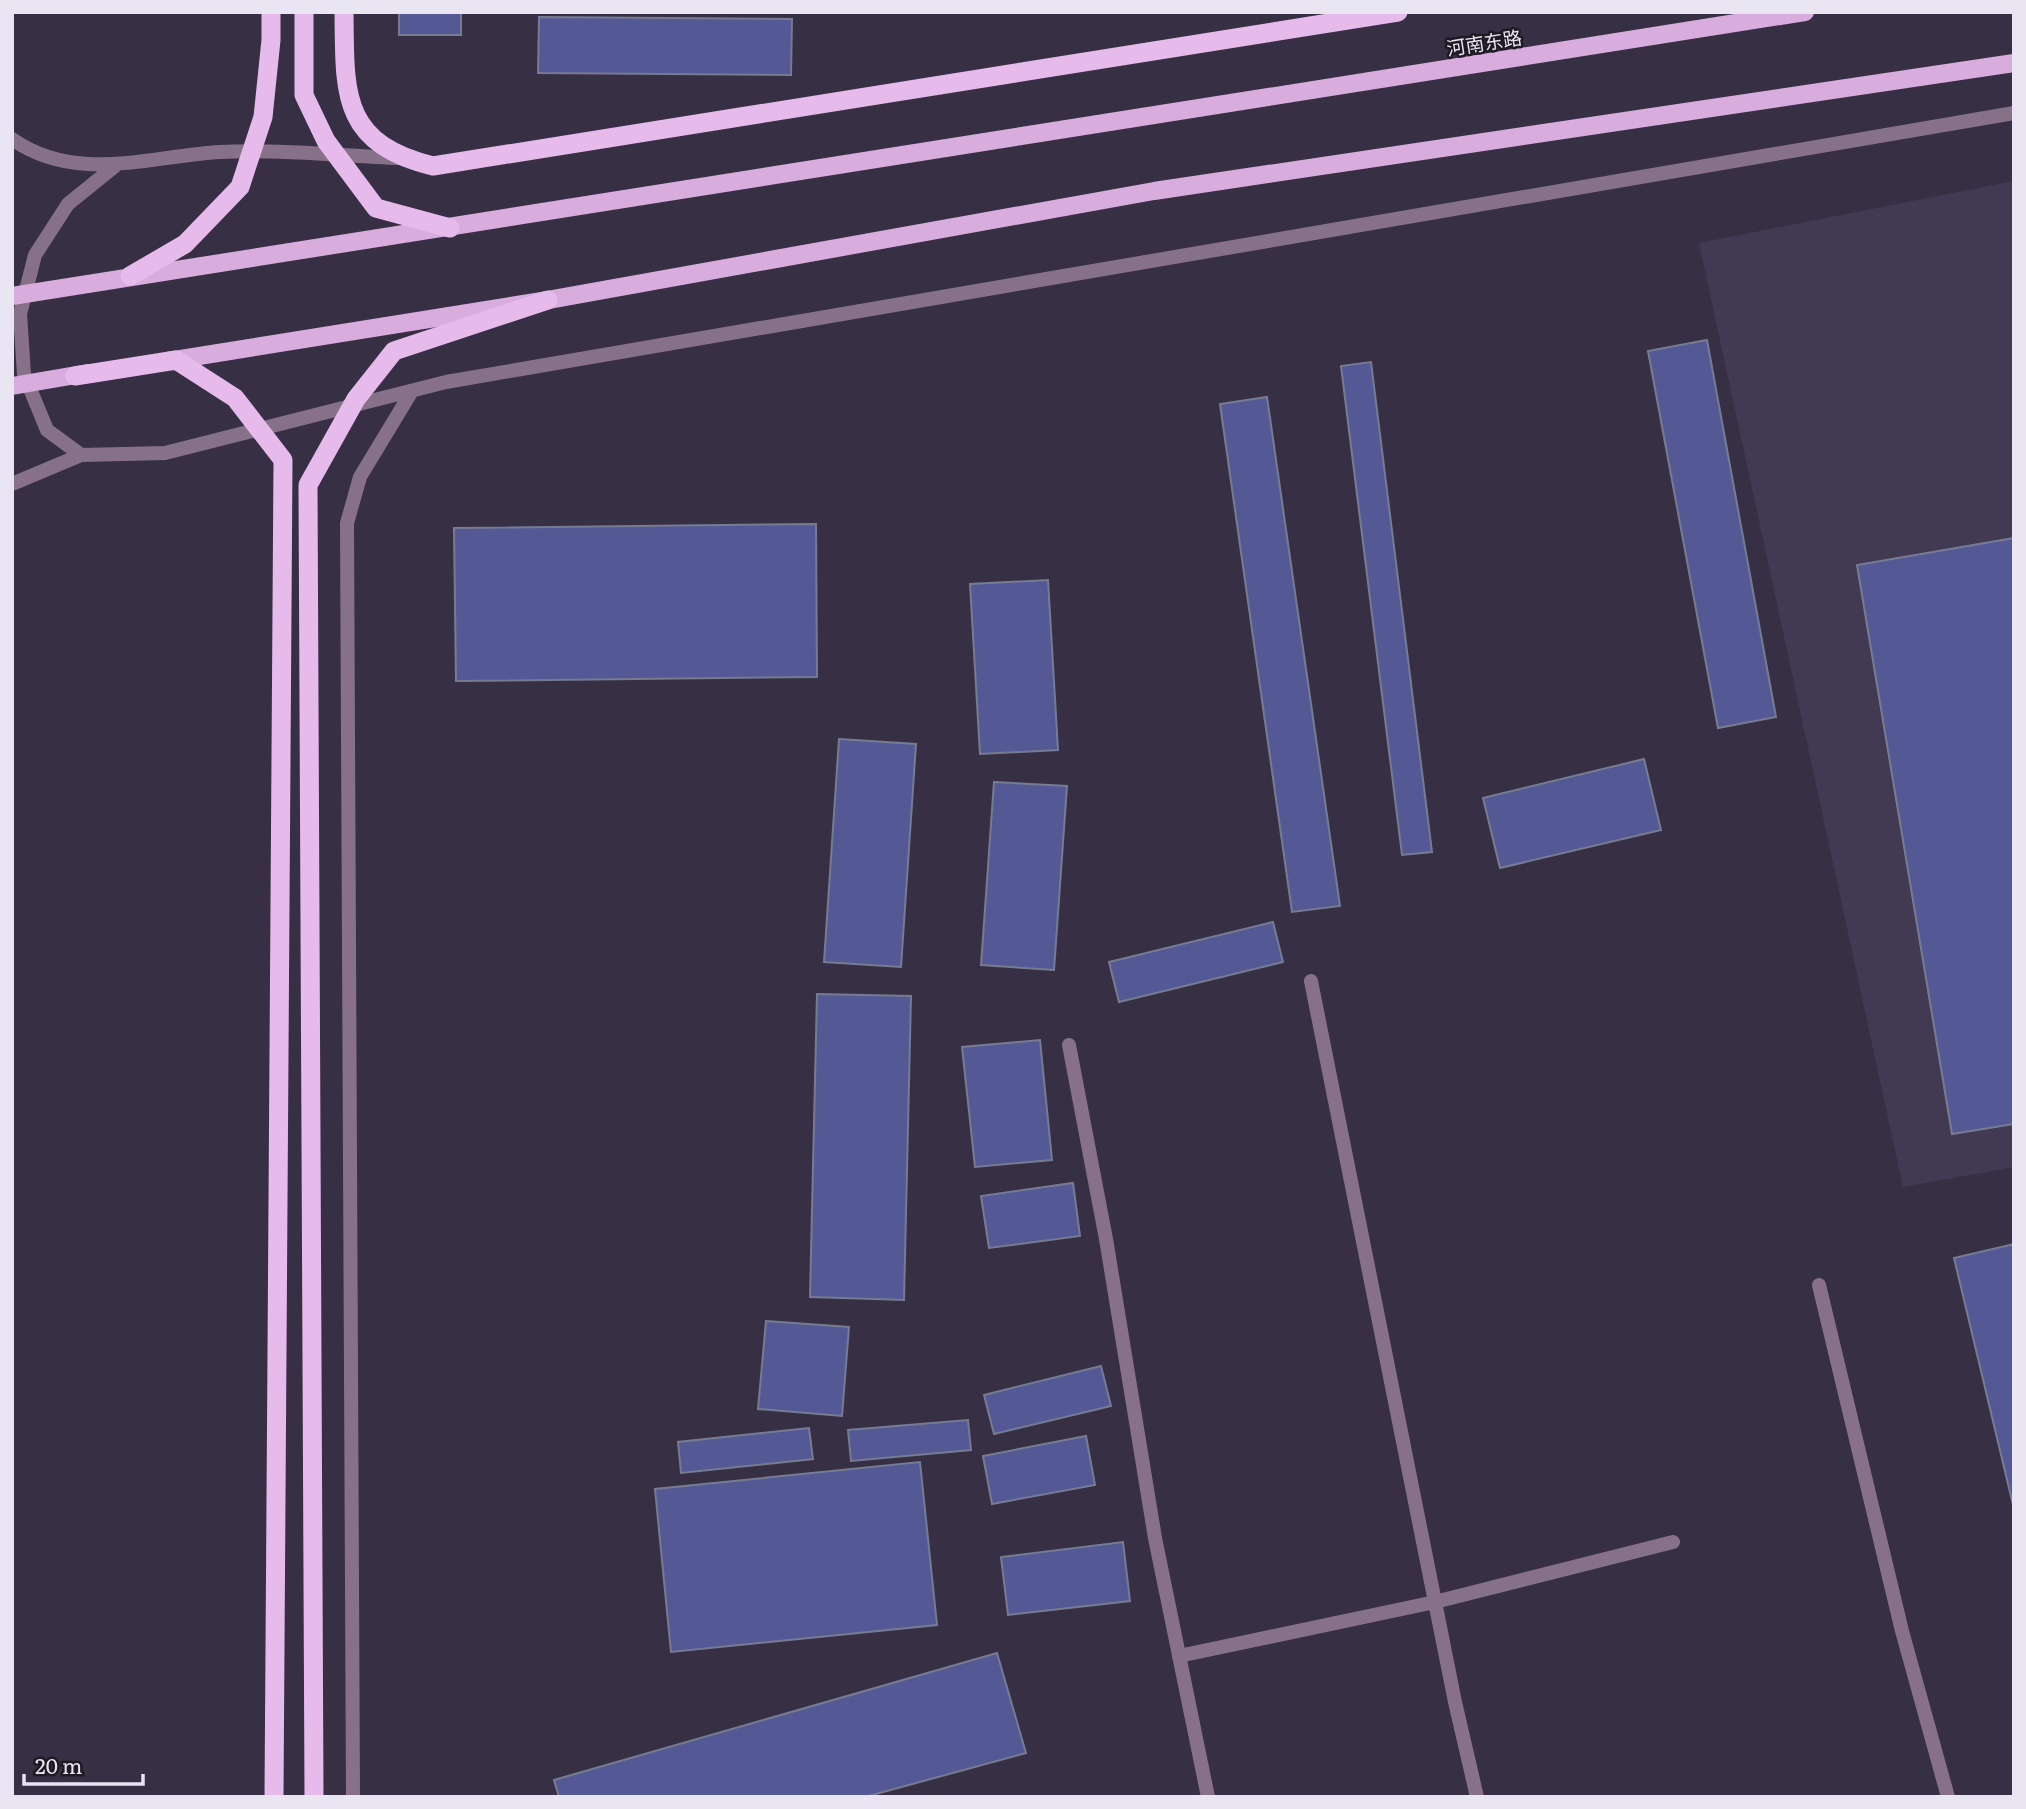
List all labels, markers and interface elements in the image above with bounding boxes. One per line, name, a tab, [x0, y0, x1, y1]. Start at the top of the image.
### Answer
street label: 河南东路	[1444, 22, 1524, 62]
scale bar	[24, 1742, 144, 1786]
text: 20 m	[35, 1749, 82, 1780]

